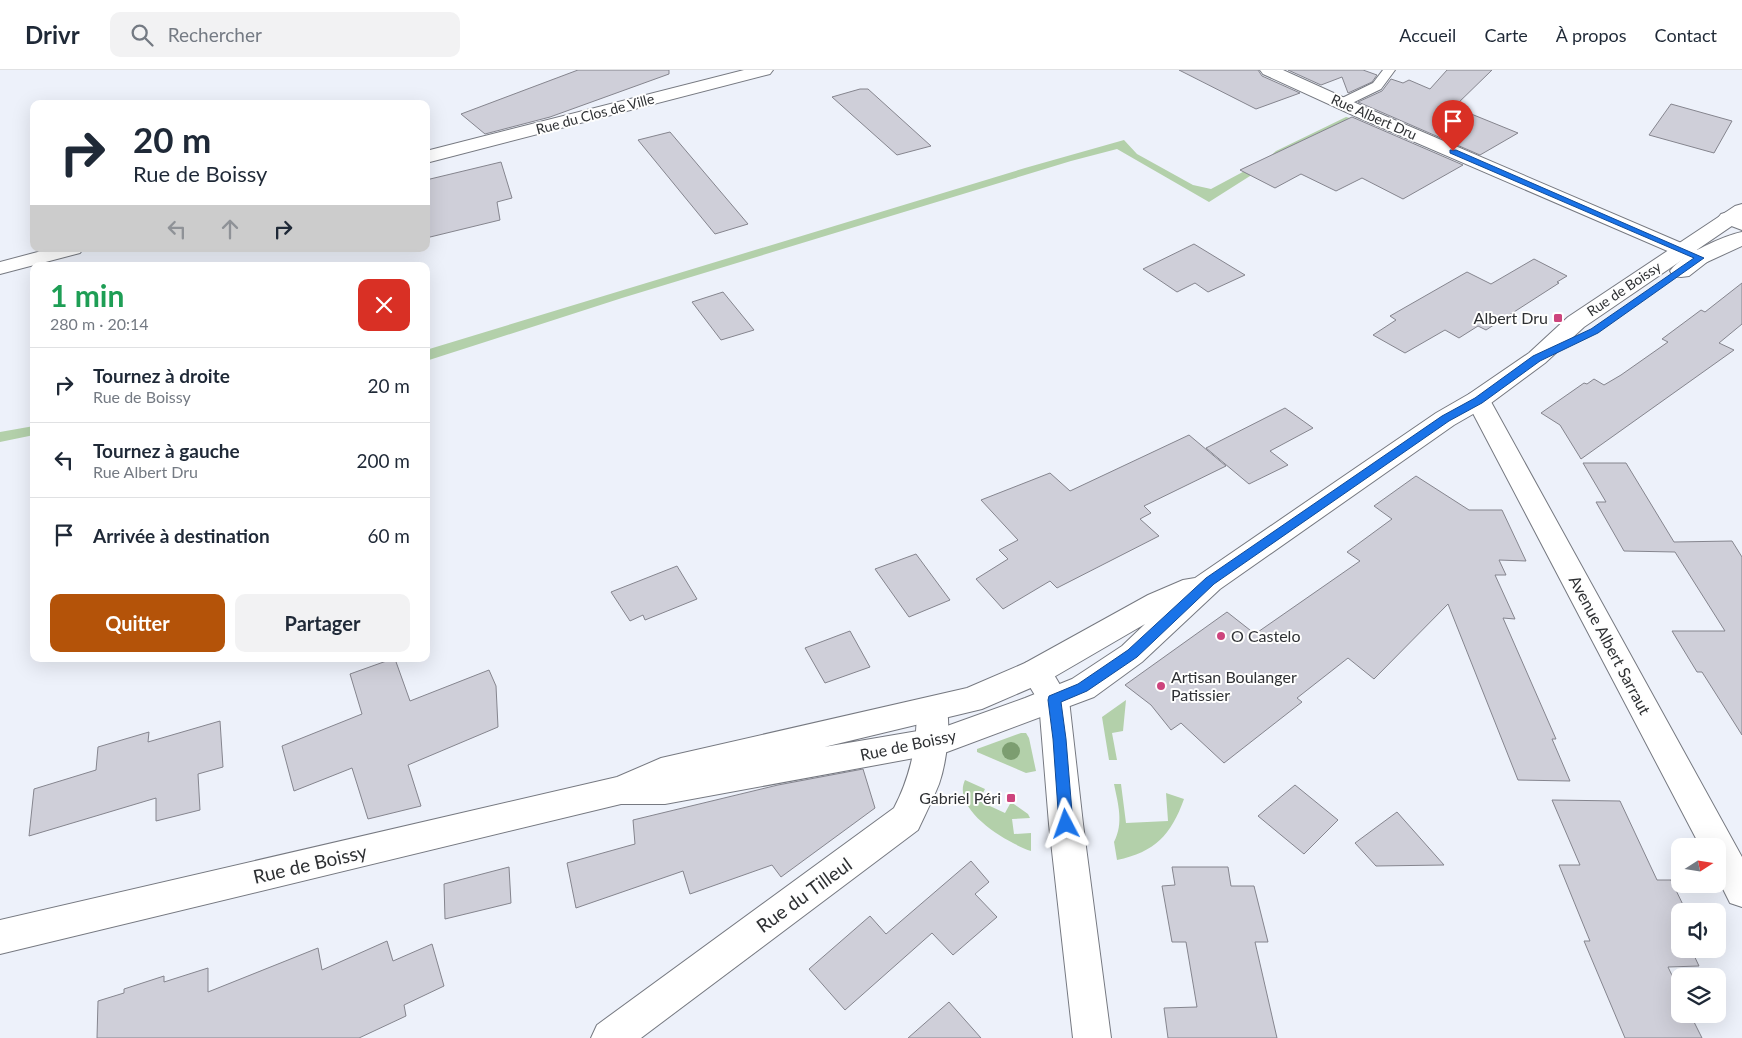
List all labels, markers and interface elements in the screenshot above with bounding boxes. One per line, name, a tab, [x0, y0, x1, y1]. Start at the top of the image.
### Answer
search box	[110, 12, 460, 57]
text: Drivr	[25, 20, 80, 49]
icon: search	[128, 21, 156, 49]
text: Rechercher	[168, 23, 262, 46]
text: Accueil	[1399, 24, 1456, 46]
text: Carte	[1484, 24, 1528, 46]
text: À propos	[1556, 24, 1627, 46]
text: Contact	[1655, 24, 1717, 46]
street label: Rue du Clos de Ville	[534, 90, 656, 138]
street label: Rue Albert Dru	[1329, 90, 1420, 143]
pin	[1432, 100, 1474, 151]
icon: arrive	[1439, 107, 1467, 135]
text: 20 m	[133, 118, 211, 160]
icon: right	[50, 120, 115, 185]
text: Rue de Boissy	[133, 160, 267, 187]
icon: left	[163, 215, 191, 243]
icon: ahead	[216, 215, 244, 243]
icon: right	[269, 215, 297, 243]
street label: Rue de Boissy	[1584, 257, 1665, 320]
text: 1 min	[50, 277, 124, 313]
button: close	[358, 279, 410, 331]
place label: Albert Dru	[1474, 308, 1548, 327]
marker: Albert Dru	[1552, 312, 1564, 324]
text: 280 m · 20:14	[50, 314, 149, 333]
text: Tournez à droite	[93, 364, 230, 387]
icon: right	[50, 371, 78, 399]
text: 20 m	[367, 374, 410, 397]
text: Rue de Boissy	[93, 387, 191, 406]
text: Tournez à gauche	[93, 439, 240, 462]
icon: left	[50, 446, 78, 474]
text: 200 m	[356, 449, 410, 472]
text: Rue Albert Dru	[93, 462, 198, 481]
icon: arrive	[50, 521, 78, 549]
text: Arrivée à destination	[93, 524, 270, 547]
text: 60 m	[367, 524, 410, 547]
street label: Avenue Albert Sarraut	[1566, 572, 1655, 718]
button: Quitter	[50, 594, 225, 652]
button: Partager	[235, 594, 410, 652]
place label: O Castelo	[1231, 626, 1300, 645]
marker: O Castelo	[1215, 630, 1227, 642]
place label: Artisan Boulanger Patissier	[1171, 667, 1297, 704]
marker: Artisan Boulanger Patissier	[1155, 680, 1167, 692]
street label: Rue de Boissy	[858, 725, 958, 764]
place label: Gabriel Péri	[919, 788, 1001, 807]
marker: Gabriel Péri	[1005, 792, 1017, 804]
position arrow	[1039, 797, 1091, 849]
north arrow	[1671, 838, 1726, 892]
map controls	[1671, 838, 1726, 1023]
street label: Rue de Boissy	[251, 839, 369, 888]
street label: Rue du Tilleul	[752, 852, 856, 937]
button: sound	[1671, 903, 1726, 958]
button: layers	[1671, 968, 1726, 1023]

